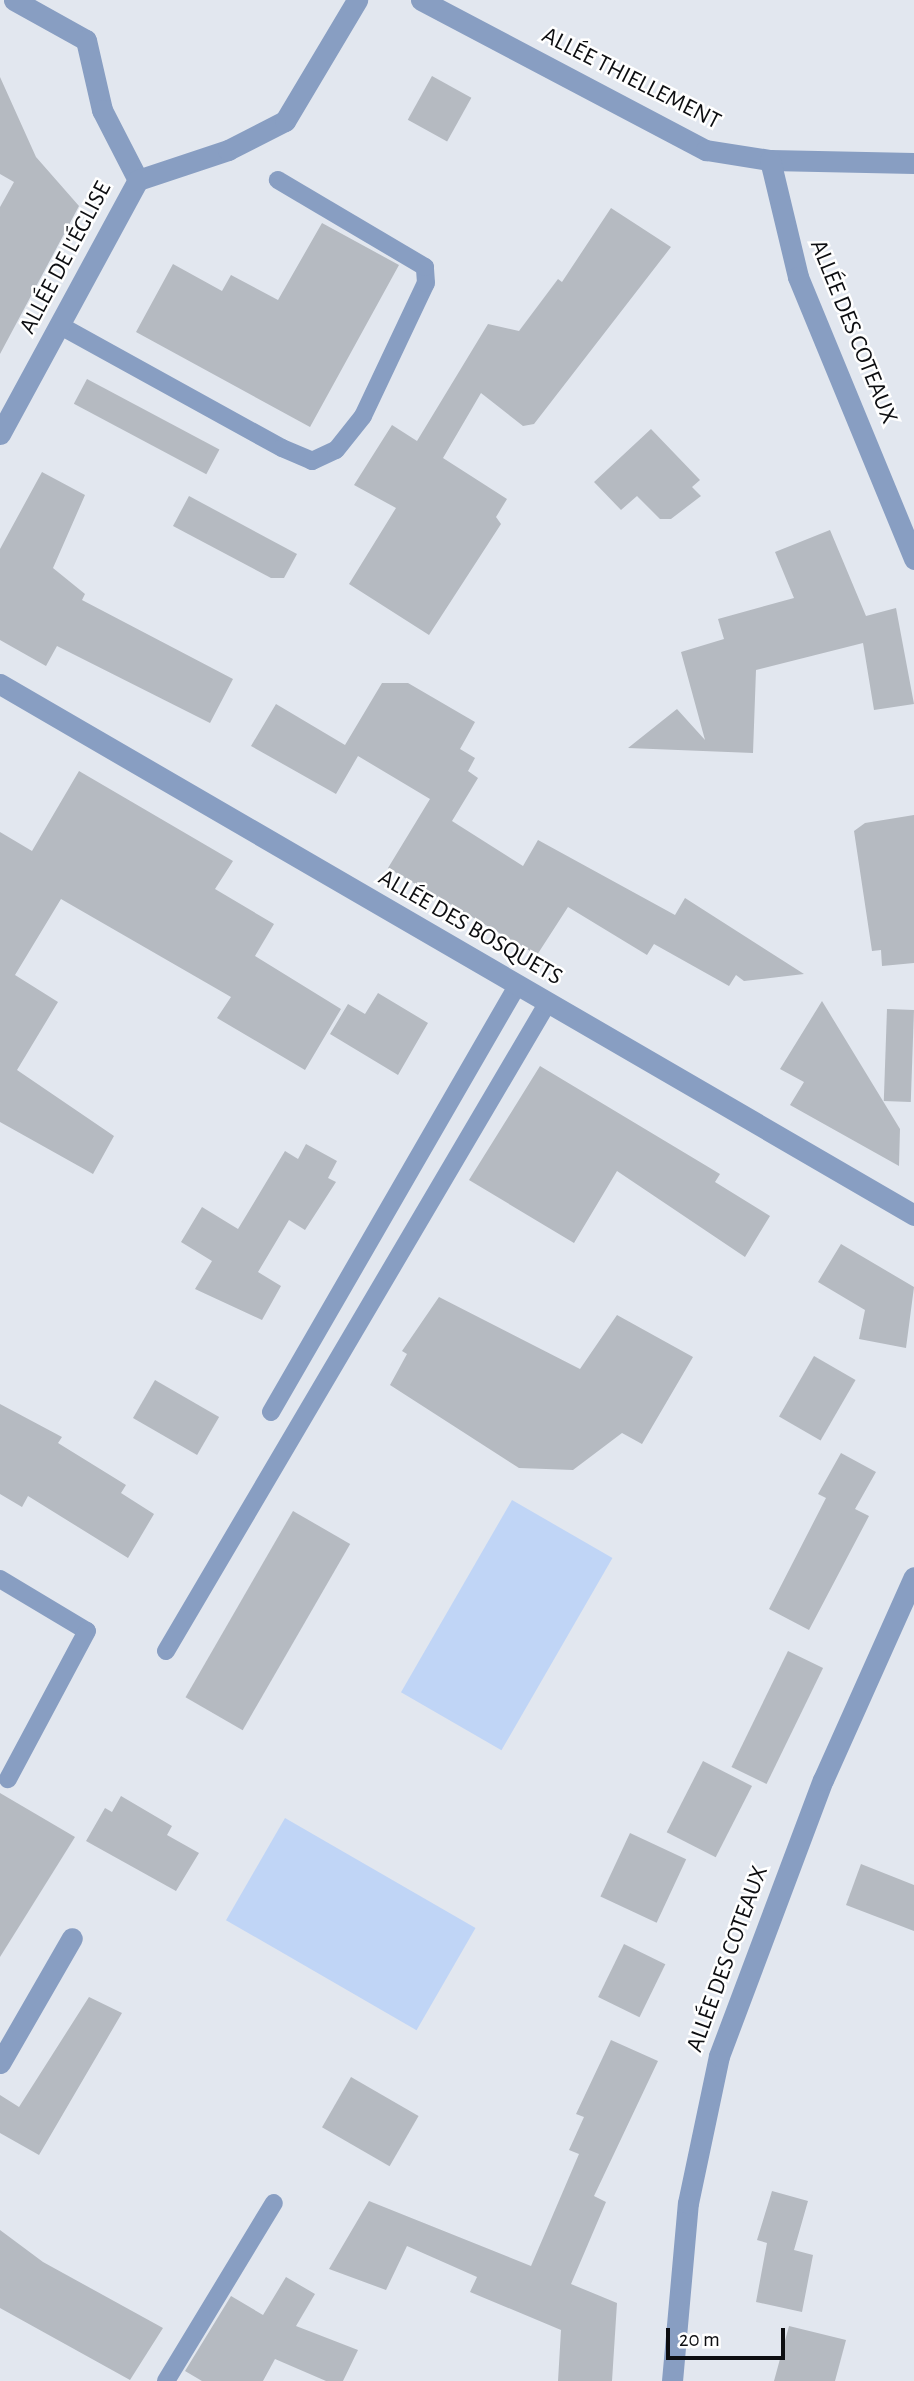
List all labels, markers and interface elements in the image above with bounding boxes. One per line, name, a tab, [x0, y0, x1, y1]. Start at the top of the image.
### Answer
street label: ALLÉE THIELLEMENT	[537, 21, 725, 137]
street label: ALLÉE DE L'ÉGLISE	[14, 177, 118, 339]
street label: ALLÉE DES COTEAUX	[803, 236, 903, 428]
street label: ALLÉE DES BOSQUETS	[373, 864, 567, 992]
street label: ALLÉE DES COTEAUX	[681, 1862, 775, 2056]
scale bar	[669, 2314, 788, 2358]
text: 20 m	[679, 2329, 720, 2350]

